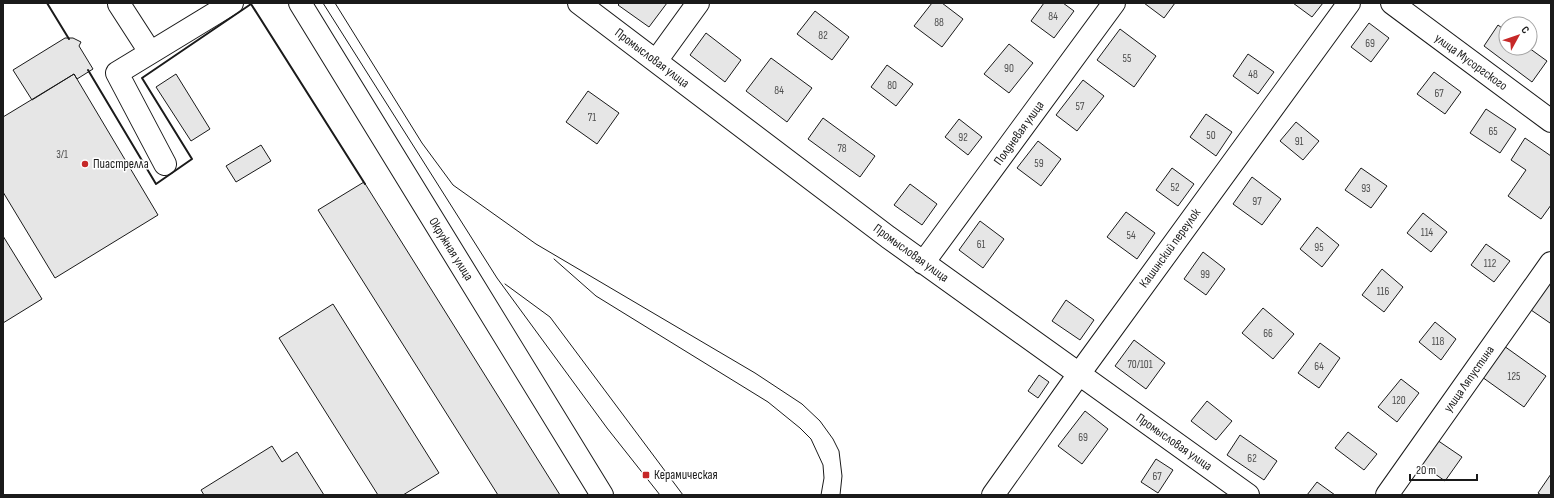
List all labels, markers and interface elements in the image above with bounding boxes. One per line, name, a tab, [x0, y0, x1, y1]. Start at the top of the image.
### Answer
house number: 84	[1048, 10, 1058, 23]
house number: 88	[934, 16, 944, 29]
north arrow	[1498, 16, 1538, 56]
text: С	[1518, 24, 1532, 37]
street label: Промысловая улица	[612, 25, 692, 91]
house number: 82	[818, 29, 828, 42]
street label: улица Мусоргского	[1431, 30, 1511, 94]
house number: 69	[1365, 37, 1375, 50]
house number: 55	[1123, 52, 1131, 65]
house number: 90	[1004, 62, 1014, 75]
house number: 48	[1248, 68, 1258, 81]
house number: 80	[887, 79, 897, 92]
house number: 84	[774, 84, 784, 97]
house number: 67	[1434, 87, 1444, 100]
street label: Полдневая улица	[990, 98, 1048, 168]
house number: 57	[1076, 100, 1085, 113]
house number: 71	[588, 111, 596, 124]
house number: 65	[1488, 125, 1498, 138]
house number: 50	[1206, 129, 1216, 142]
house number: 92	[958, 131, 968, 144]
house number: 91	[1295, 135, 1304, 148]
house number: 78	[837, 142, 847, 155]
house number: 3/1	[56, 148, 68, 161]
place label: Пиастрелла	[93, 156, 149, 172]
house number: 59	[1034, 157, 1044, 170]
marker: Пиастрелла	[80, 159, 90, 169]
house number: 52	[1171, 181, 1180, 194]
house number: 93	[1361, 182, 1371, 195]
house number: 97	[1252, 195, 1262, 208]
street label: Кашинский переулок	[1136, 205, 1204, 291]
street label: Окружная улица	[425, 214, 477, 284]
street label: Промысловая улица	[870, 220, 952, 286]
house number: 114	[1421, 226, 1434, 239]
house number: 54	[1126, 229, 1136, 242]
house number: 61	[977, 238, 985, 251]
house number: 95	[1314, 241, 1324, 254]
house number: 112	[1484, 257, 1497, 270]
house number: 99	[1200, 268, 1210, 281]
house number: 116	[1377, 285, 1389, 298]
house number: 66	[1263, 327, 1273, 340]
house number: 118	[1432, 335, 1444, 348]
street label: улица Ляпустина	[1440, 343, 1498, 415]
house number: 70/101	[1127, 358, 1153, 371]
house number: 64	[1314, 360, 1324, 373]
house number: 125	[1508, 370, 1520, 383]
house number: 120	[1392, 394, 1406, 407]
street label: Промысловая улица	[1133, 410, 1215, 474]
house number: 69	[1078, 431, 1088, 444]
house number: 62	[1247, 452, 1257, 465]
scale bar	[1410, 456, 1477, 482]
text: 20 m	[1416, 463, 1436, 478]
place label: Керамическая	[654, 467, 718, 483]
marker: Керамическая	[641, 470, 651, 480]
house number: 67	[1152, 470, 1162, 483]

